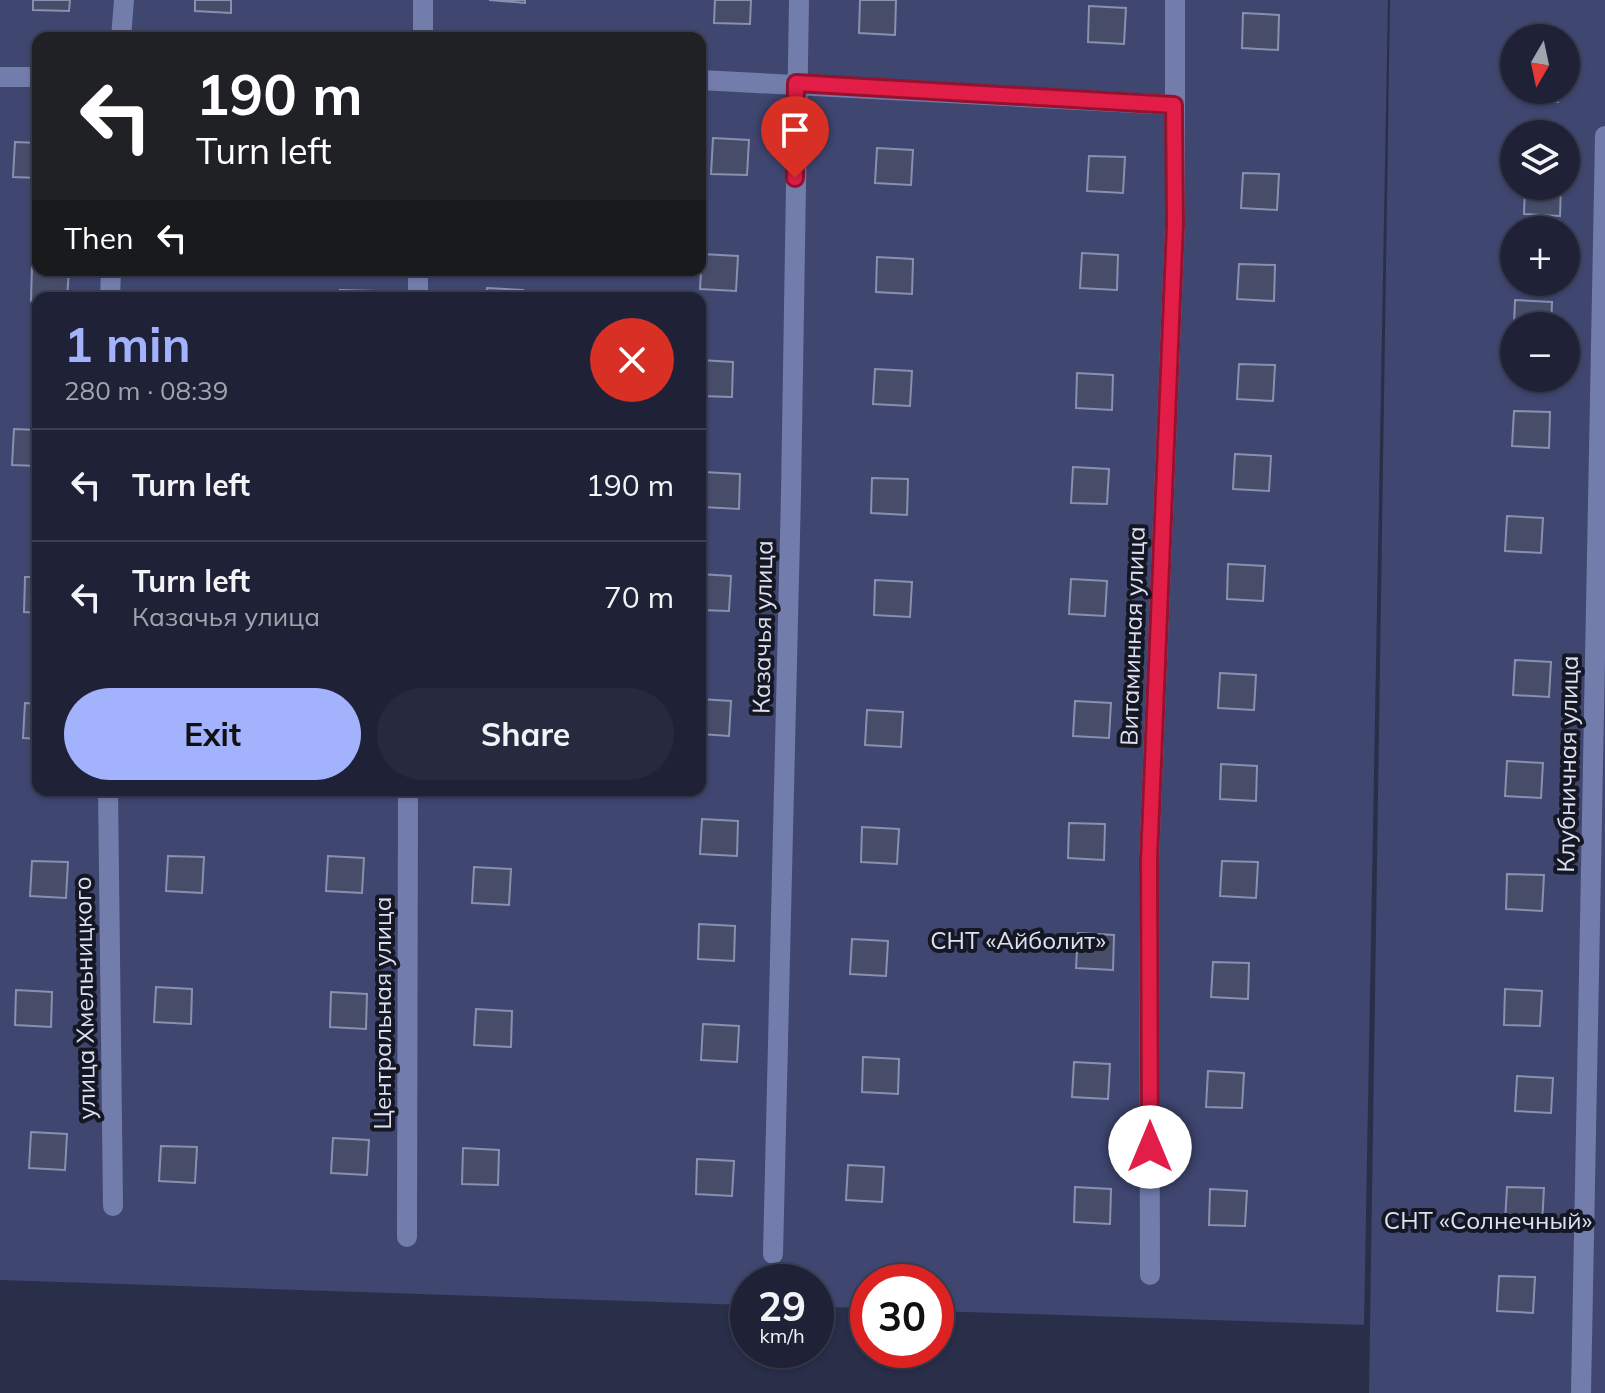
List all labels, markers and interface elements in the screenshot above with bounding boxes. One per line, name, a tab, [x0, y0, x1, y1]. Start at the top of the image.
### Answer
north arrow	[1500, 24, 1580, 104]
map controls	[1500, 24, 1580, 392]
text: 190 m	[196, 59, 363, 129]
icon: left	[64, 64, 168, 168]
pin	[761, 96, 829, 178]
icon: arrive	[773, 108, 817, 152]
button: layers	[1500, 120, 1580, 200]
text: Turn left	[196, 128, 332, 173]
icon: left	[150, 216, 194, 260]
button: +	[1500, 216, 1580, 296]
text: Then	[64, 219, 134, 257]
button: −	[1500, 312, 1580, 392]
text: 1 min	[64, 314, 191, 374]
button: close	[590, 318, 674, 402]
text: 280 m · 08:39	[64, 374, 228, 407]
icon: left	[64, 463, 108, 507]
text: Turn left	[132, 466, 250, 504]
text: 190 m	[586, 466, 674, 504]
street label: Витаминная улица	[1113, 526, 1151, 746]
street label: Казачья улица	[745, 540, 779, 714]
text: Turn left	[132, 562, 250, 600]
icon: left	[64, 575, 108, 619]
text: 70 m	[604, 578, 674, 616]
text: Казачья улица	[132, 600, 320, 633]
street label: Клубничная улица	[1550, 655, 1584, 873]
button: Exit	[64, 688, 361, 780]
button: Share	[377, 688, 674, 780]
street label: улица Хмельницкого	[67, 876, 101, 1120]
street label: Центральная улица	[367, 897, 397, 1129]
park label: СНТ «Айболит»	[930, 925, 1106, 955]
position arrow	[1108, 1105, 1192, 1189]
park label: СНТ «Солнечный»	[1384, 1205, 1593, 1235]
speed limit sign: 30	[850, 1264, 954, 1368]
text: 29	[758, 1281, 806, 1331]
text: km/h	[759, 1323, 805, 1348]

